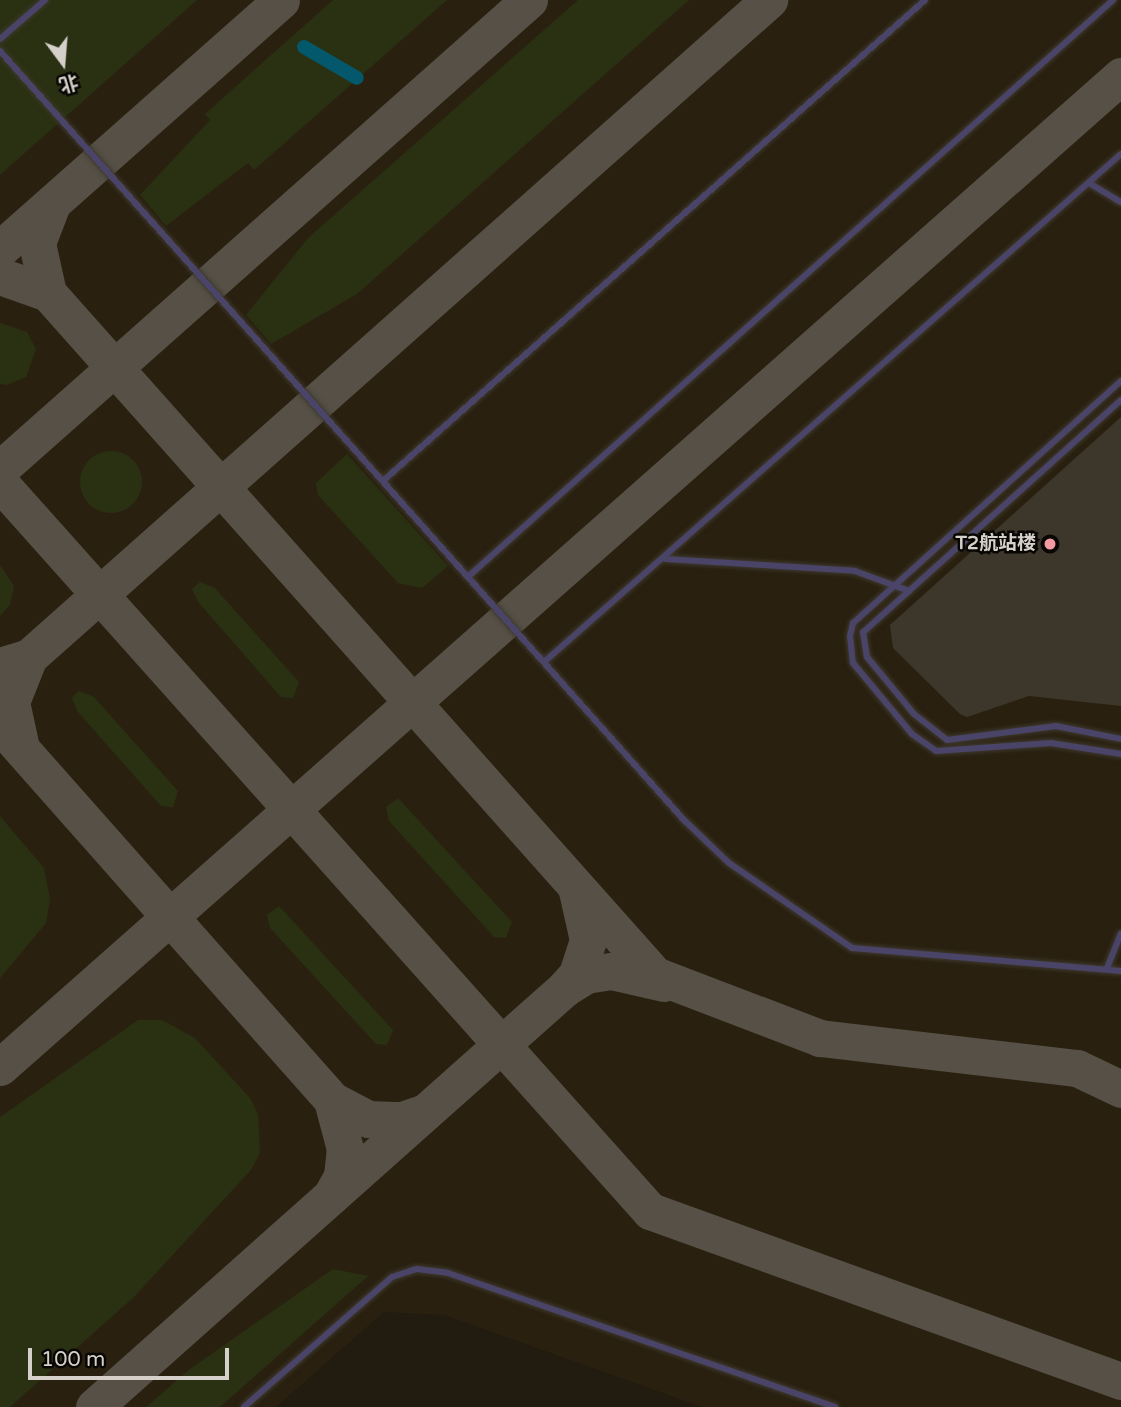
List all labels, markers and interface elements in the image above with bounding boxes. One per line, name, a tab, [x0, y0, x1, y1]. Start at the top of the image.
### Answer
north arrow	[28, 28, 98, 98]
text: 北	[57, 70, 81, 96]
place label: T2航站楼	[955, 533, 1036, 555]
marker: T2航站楼	[1042, 536, 1058, 552]
scale bar	[32, 1334, 233, 1378]
text: 100 m	[41, 1347, 105, 1372]

